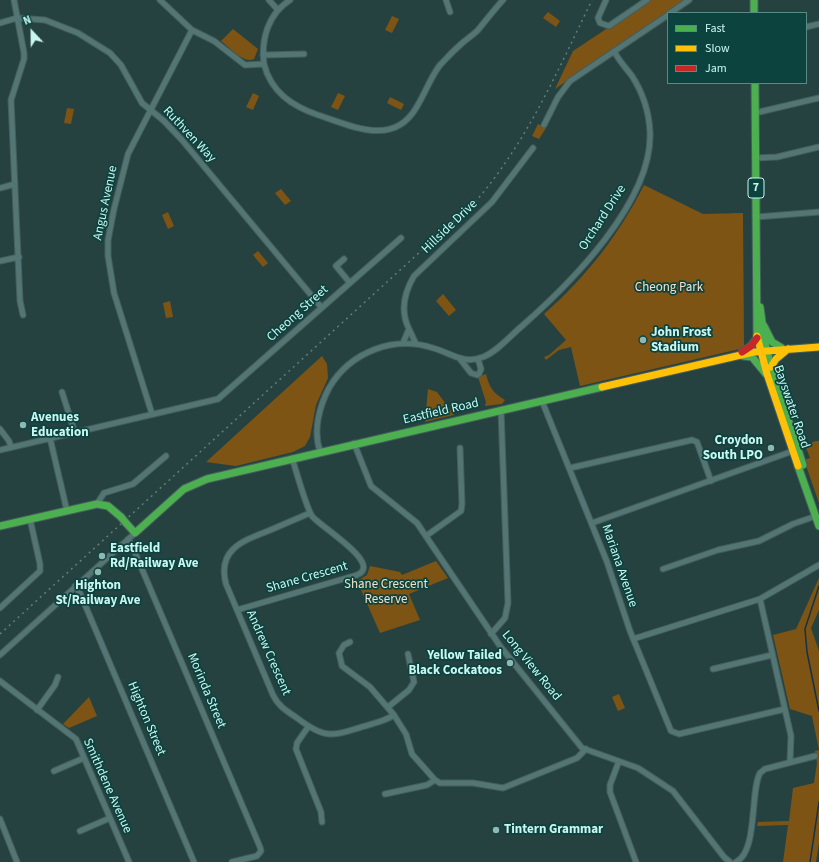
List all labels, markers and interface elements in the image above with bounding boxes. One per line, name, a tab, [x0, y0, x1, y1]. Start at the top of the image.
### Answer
north arrow	[12, 12, 52, 52]
text: N	[21, 12, 34, 29]
legend	[667, 12, 807, 84]
text: Fast	[705, 20, 725, 37]
text: Slow	[705, 40, 730, 57]
text: Jam	[705, 60, 727, 77]
street label: Ruthven Way	[159, 104, 219, 166]
street label: Angus Avenue	[90, 164, 122, 242]
road number: 7	[748, 178, 764, 198]
street label: Orchard Drive	[576, 182, 630, 254]
street label: Hillside Drive	[419, 197, 481, 257]
park label: Cheong Park	[635, 280, 703, 296]
street label: Cheong Street	[264, 283, 332, 345]
place label: John Frost Stadium	[651, 325, 712, 356]
marker: John Frost Stadium	[638, 335, 648, 345]
street label: Bayswater Road	[769, 363, 813, 451]
street label: Eastfield Road	[402, 396, 480, 428]
place label: Avenues Education	[31, 410, 89, 441]
marker: Avenues Education	[18, 420, 28, 430]
place label: Croydon South LPO	[703, 433, 763, 464]
marker: Croydon South LPO	[766, 443, 776, 453]
street label: Mariana Avenue	[598, 523, 640, 609]
place label: Eastfield Rd/Railway Ave	[110, 541, 199, 572]
marker: Eastfield Rd/Railway Ave	[97, 551, 107, 561]
street label: Shane Crescent	[264, 559, 350, 597]
marker: Highton St/Railway Ave	[93, 567, 103, 577]
park label: Shane Crescent Reserve	[344, 577, 428, 608]
place label: Highton St/Railway Ave	[55, 578, 141, 609]
street label: Andrew Crescent	[242, 608, 294, 698]
street label: Long View Road	[498, 628, 564, 704]
place label: Yellow Tailed Black Cockatoos	[408, 648, 502, 679]
street label: Morinda Street	[183, 651, 229, 731]
marker: Yellow Tailed Black Cockatoos	[505, 658, 515, 668]
street label: Highton Street	[123, 680, 169, 758]
street label: Smithdene Avenue	[79, 736, 135, 836]
place label: Tintern Grammar	[504, 822, 603, 838]
marker: Tintern Grammar	[491, 825, 501, 835]

